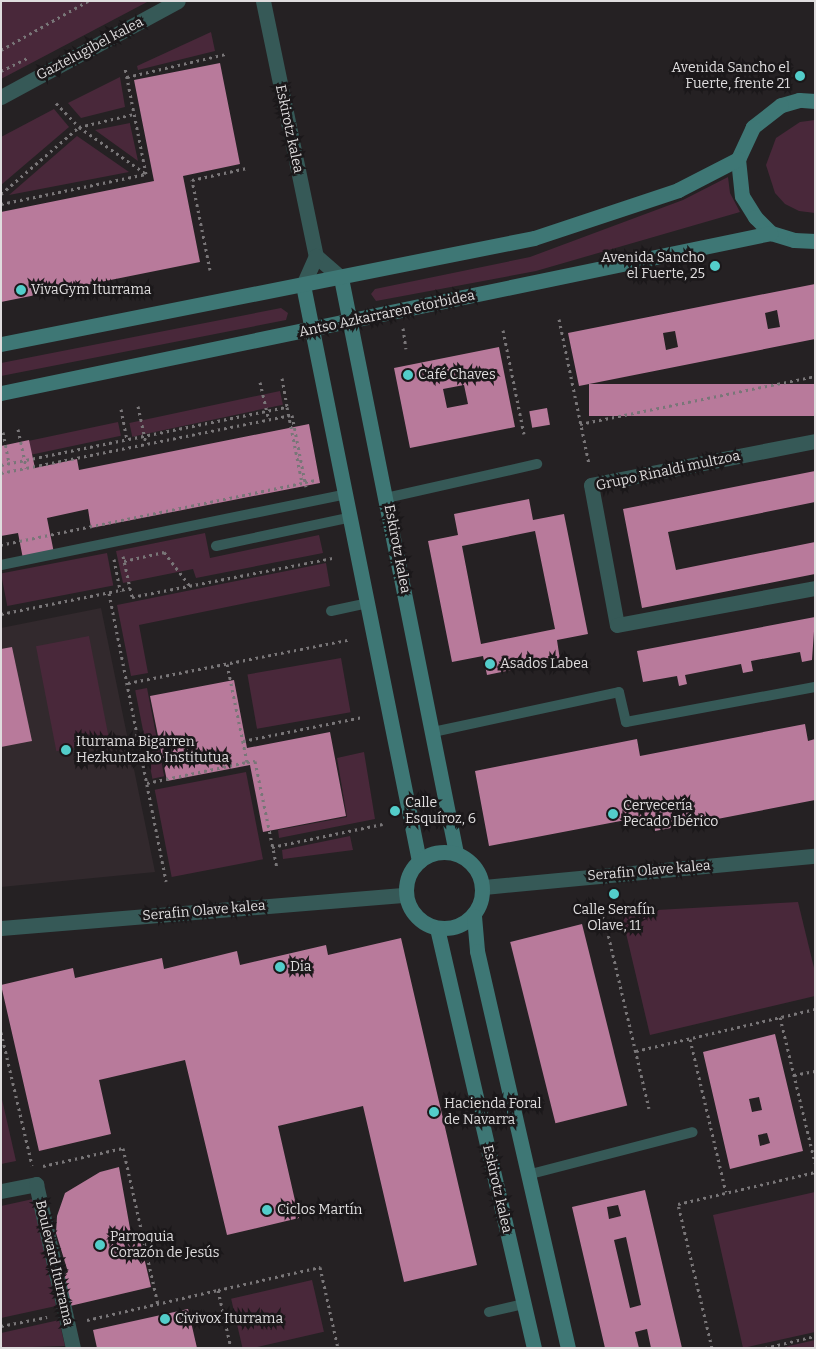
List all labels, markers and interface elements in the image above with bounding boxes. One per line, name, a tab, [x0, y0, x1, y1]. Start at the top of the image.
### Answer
street label: Gaztelugibel kalea	[34, 14, 146, 84]
place label: Avenida Sancho el Fuerte, frente 21	[672, 60, 790, 92]
marker: Avenida Sancho el Fuerte, frente 21	[794, 70, 806, 82]
street label: Eskirotz kalea	[271, 83, 307, 175]
place label: Avenida Sancho el Fuerte, 25	[601, 250, 705, 282]
marker: Avenida Sancho el Fuerte, 25	[709, 260, 721, 272]
place label: VivaGym Iturrama	[31, 282, 151, 298]
marker: VivaGym Iturrama	[15, 284, 27, 296]
street label: Antso Azkarraren etorbidea	[297, 287, 477, 341]
place label: Café Chaves	[418, 367, 496, 383]
marker: Café Chaves	[402, 369, 414, 381]
street label: Grupo Rinaldi multzoa	[594, 448, 742, 494]
street label: Eskirotz kalea	[380, 503, 414, 595]
place label: Asados Labea	[500, 656, 589, 672]
marker: Asados Labea	[484, 658, 496, 670]
place label: Iturrama Bigarren Hezkuntzako Institutua	[76, 734, 229, 766]
marker: Iturrama Bigarren Hezkuntzako Institutua	[60, 744, 72, 756]
place label: Calle Esquíroz, 6	[405, 795, 476, 828]
place label: Cervecería Pecado Ibérico	[623, 798, 718, 830]
marker: Calle Esquíroz, 6	[389, 805, 401, 817]
marker: Cervecería Pecado Ibérico	[607, 808, 619, 820]
street label: Serafin Olave kalea	[587, 857, 711, 885]
marker: Calle Serafín Olave, 11	[608, 888, 620, 900]
street label: Serafin Olave kalea	[142, 897, 266, 925]
place label: Calle Serafín Olave, 11	[573, 902, 655, 934]
place label: Dia	[290, 959, 311, 975]
marker: Dia	[274, 961, 286, 973]
place label: Hacienda Foral de Navarra	[444, 1096, 542, 1128]
marker: Hacienda Foral de Navarra	[428, 1106, 440, 1118]
street label: Eskirotz kalea	[479, 1143, 515, 1235]
street label: Boulevard Iturrama	[31, 1199, 77, 1327]
place label: Ciclos Martín	[277, 1202, 362, 1218]
marker: Ciclos Martín	[261, 1204, 273, 1216]
place label: Parroquia Corazón de Jesús	[110, 1229, 219, 1262]
marker: Parroquia Corazón de Jesús	[94, 1239, 106, 1251]
place label: Civivox Iturrama	[175, 1311, 283, 1327]
marker: Civivox Iturrama	[159, 1313, 171, 1325]

